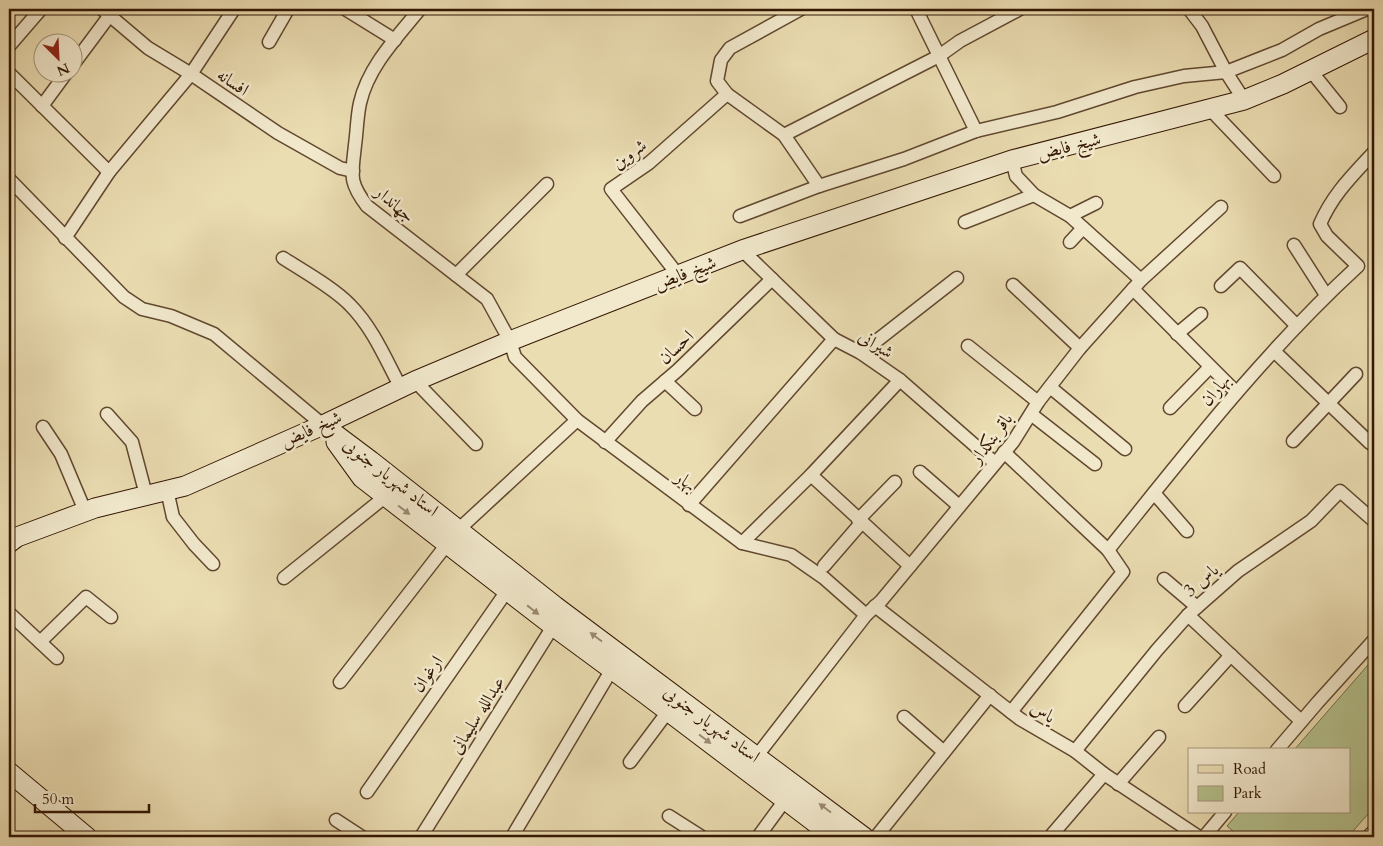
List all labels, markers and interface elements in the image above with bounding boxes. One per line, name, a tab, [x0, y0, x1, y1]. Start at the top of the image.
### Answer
north arrow	[32, 32, 82, 82]
text: N	[54, 58, 73, 81]
street label: افسانه	[212, 63, 254, 102]
street label: شیخ فایض	[1035, 126, 1104, 169]
street label: شروین	[607, 133, 652, 176]
street label: جهاندار	[368, 179, 420, 229]
street label: شیخ فایض	[650, 250, 721, 300]
street label: احسان	[653, 324, 700, 370]
street label: شیرانی	[853, 324, 898, 365]
street label: بهاران	[1195, 369, 1236, 412]
street label: شیخ فایض	[276, 405, 347, 457]
street label: باقر بنکدار	[963, 408, 1019, 471]
street label: استاد شهریار جنوبی	[338, 432, 444, 523]
street label: بهار	[668, 464, 702, 498]
one-way arrow	[397, 505, 411, 515]
street label: یاس 3	[1178, 557, 1226, 603]
one-way arrow	[526, 605, 539, 615]
one-way arrow	[589, 632, 603, 642]
street label: ارغوان	[406, 651, 449, 698]
street label: عبدالله سلیمانی	[444, 672, 511, 759]
street label: استاد شهریار جنوبی	[658, 680, 765, 769]
street label: یاس	[1025, 695, 1061, 730]
one-way arrow	[698, 734, 712, 744]
legend	[1188, 748, 1350, 814]
text: Road	[1233, 759, 1266, 779]
scale bar	[35, 781, 149, 813]
text: Park	[1233, 783, 1262, 803]
text: 50 m	[42, 789, 74, 809]
one-way arrow	[818, 803, 831, 813]

